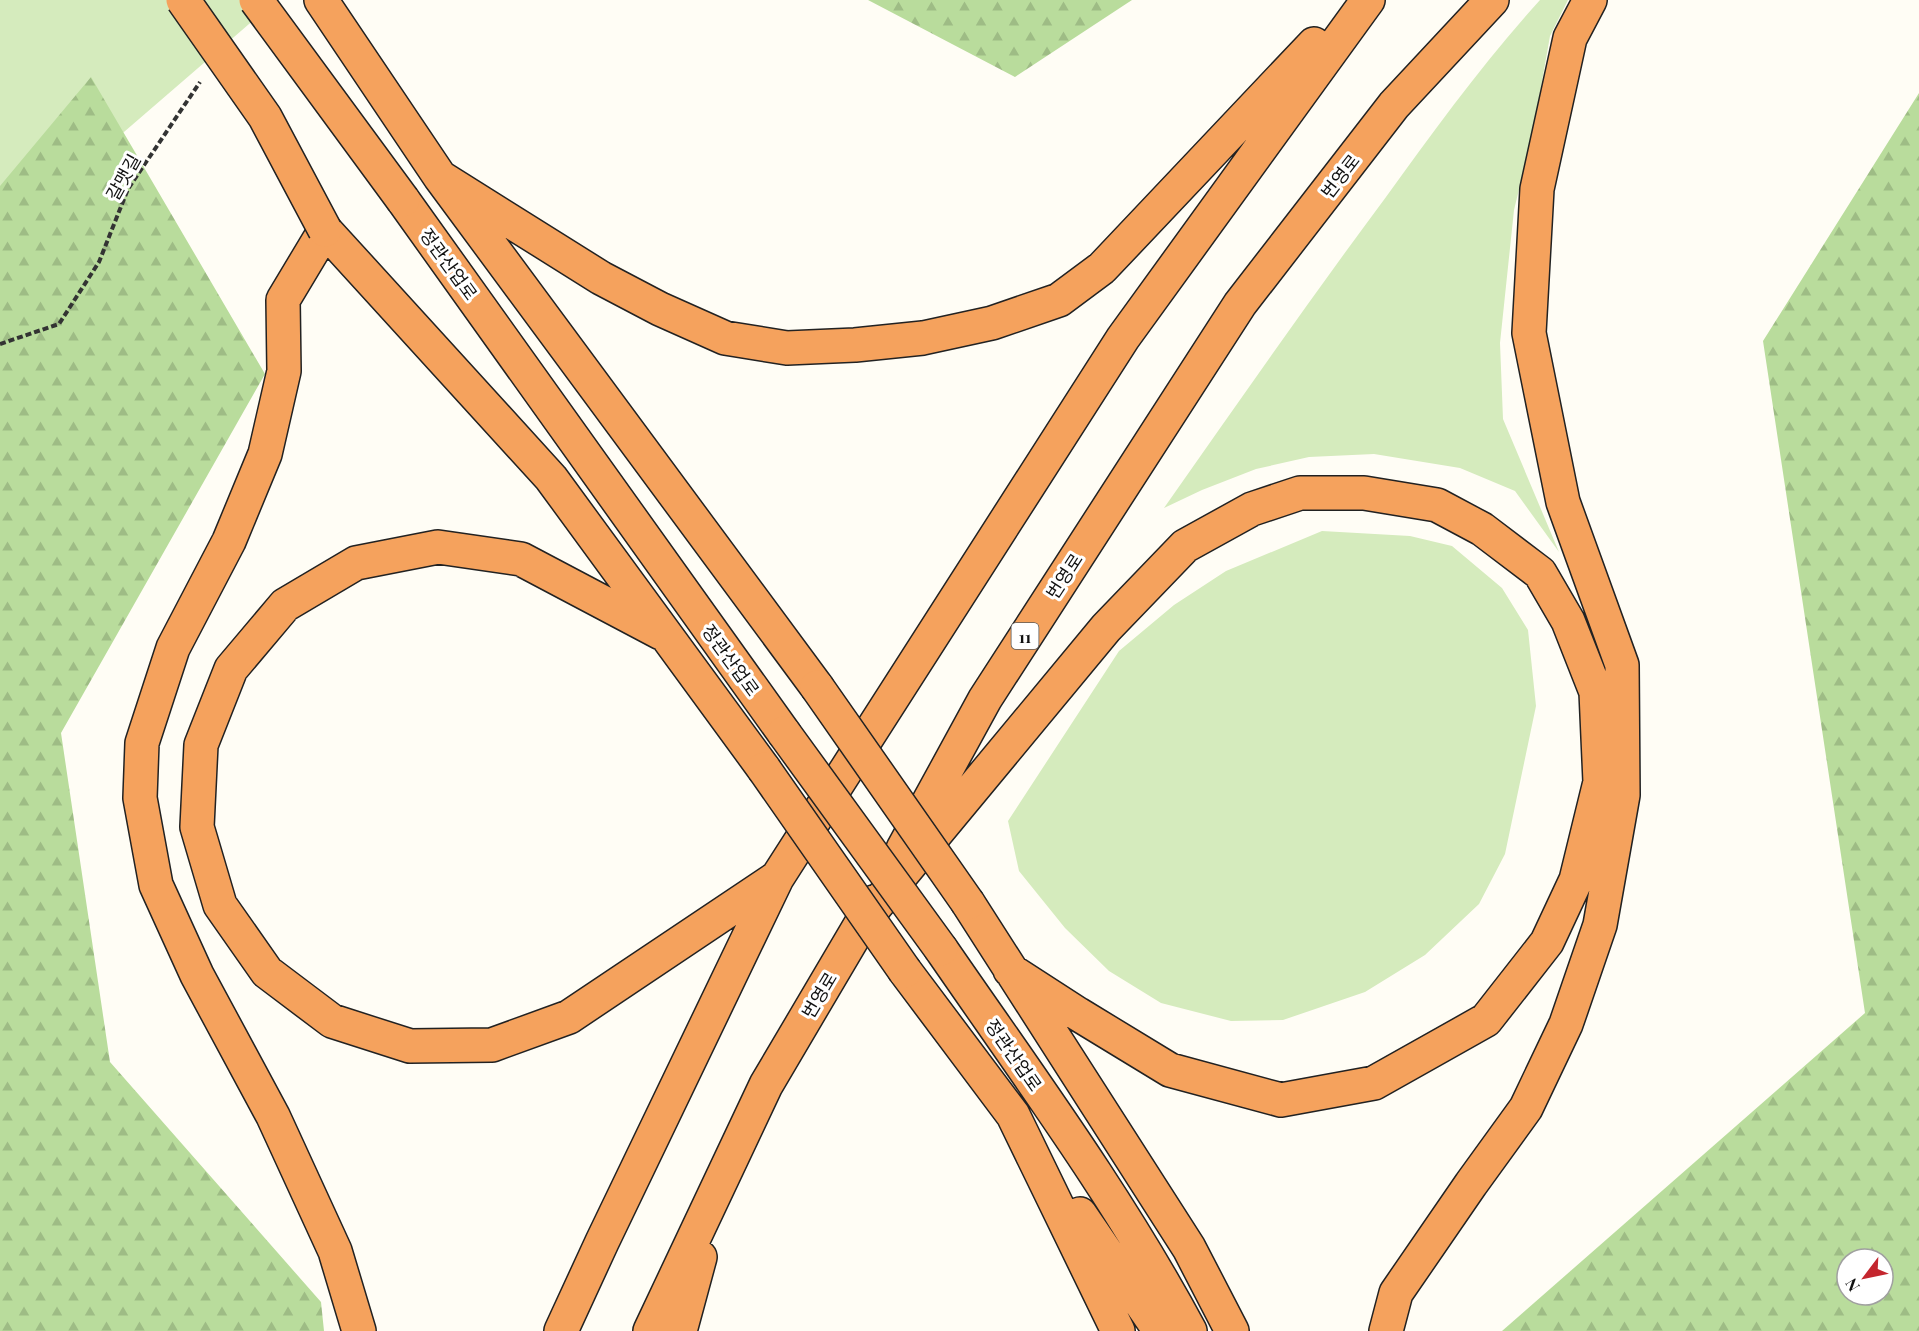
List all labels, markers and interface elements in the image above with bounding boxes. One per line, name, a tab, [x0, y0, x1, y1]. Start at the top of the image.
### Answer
street label: 갈맷길	[100, 149, 146, 205]
street label: 번영로	[1315, 149, 1365, 203]
street label: 정관산업로	[415, 223, 483, 305]
street label: 번영로	[1040, 549, 1088, 603]
street label: 정관산업로	[697, 619, 765, 701]
road number: 11	[1012, 623, 1038, 649]
street label: 번영로	[796, 968, 842, 1022]
street label: 정관산업로	[980, 1014, 1048, 1096]
north arrow	[1835, 1247, 1895, 1307]
text: N	[1840, 1274, 1864, 1296]

